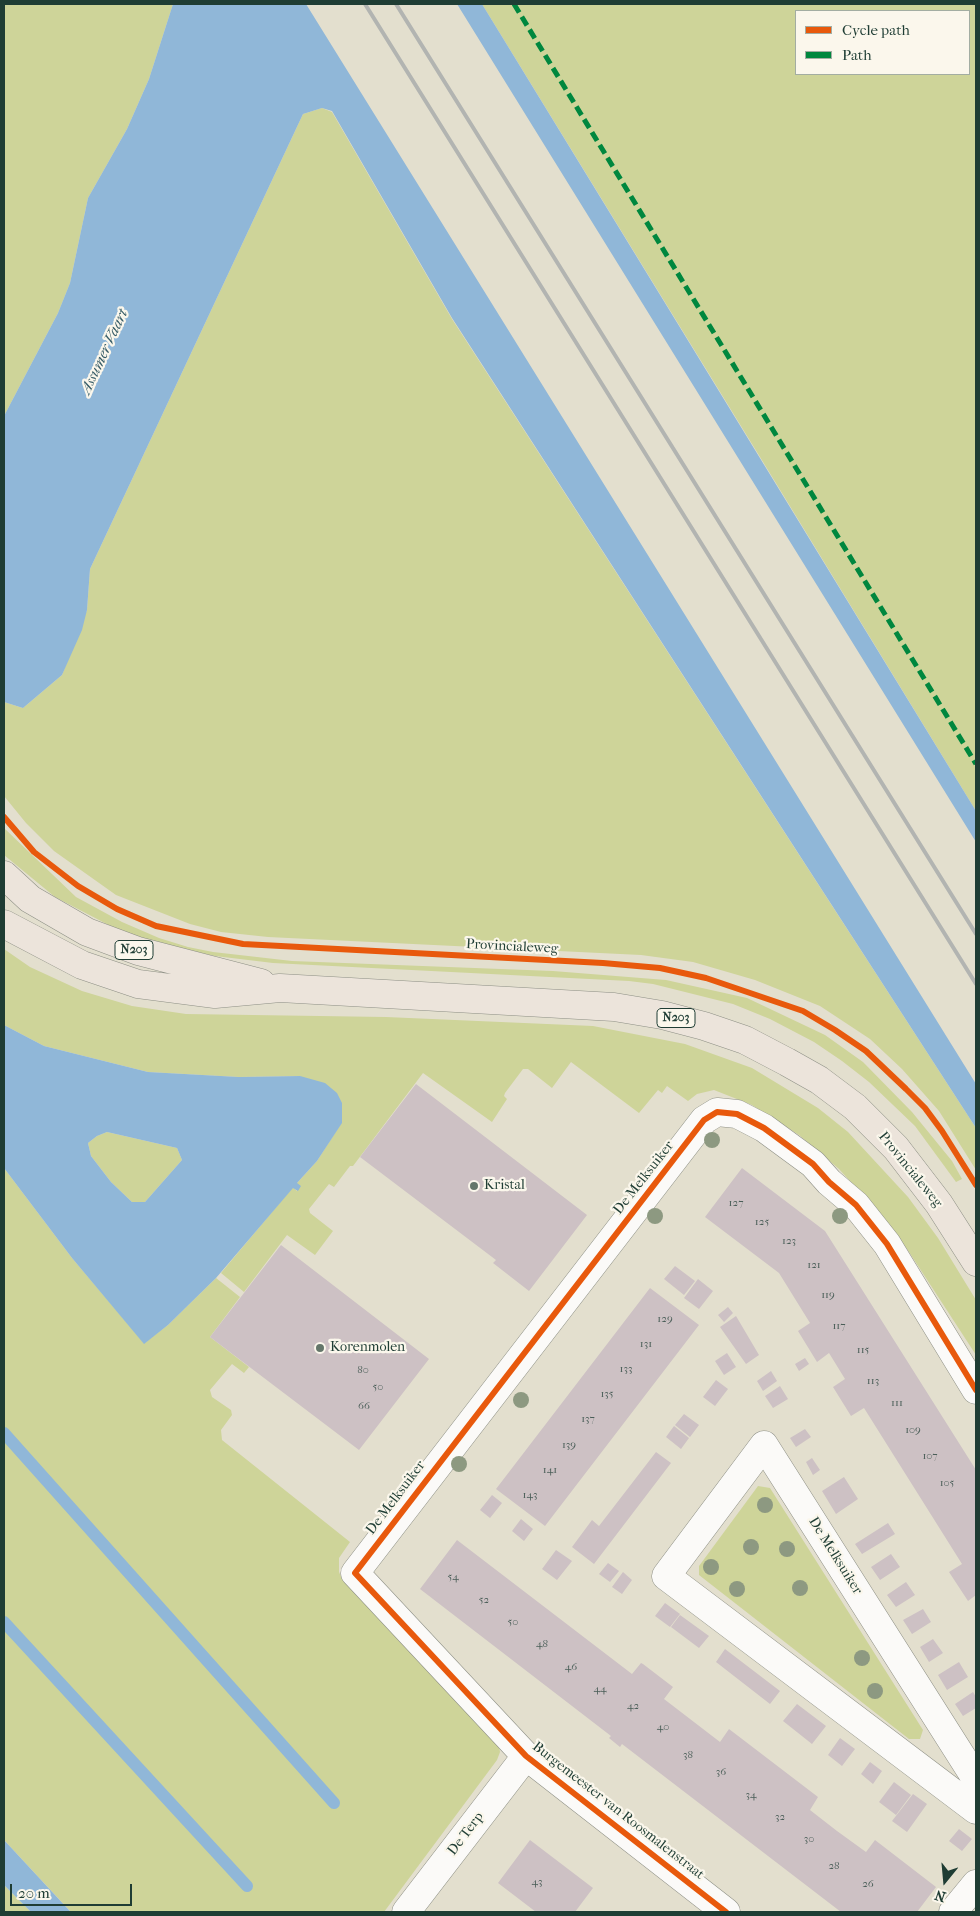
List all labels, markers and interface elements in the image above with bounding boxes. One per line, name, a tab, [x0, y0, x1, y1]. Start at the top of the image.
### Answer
legend	[795, 10, 970, 75]
text: Cycle path	[842, 21, 910, 39]
text: Path	[842, 46, 872, 64]
water label: Assumer Vaart	[77, 307, 133, 397]
street label: Provincialeweg	[465, 936, 559, 958]
road number: N203	[115, 940, 153, 960]
road number: N203	[657, 1008, 695, 1028]
street label: Provincialeweg	[874, 1129, 946, 1211]
street label: De Melksuiker	[610, 1138, 678, 1218]
place label: Kristal	[484, 1178, 525, 1194]
marker: Kristal	[468, 1180, 480, 1192]
house number: 127	[729, 1196, 743, 1210]
house number: 125	[755, 1215, 769, 1229]
house number: 123	[782, 1234, 796, 1248]
house number: 121	[807, 1258, 821, 1272]
house number: 119	[821, 1288, 835, 1302]
house number: 129	[657, 1312, 673, 1326]
house number: 117	[832, 1319, 846, 1333]
house number: 131	[640, 1337, 652, 1351]
place label: Korenmolen	[330, 1340, 405, 1356]
marker: Korenmolen	[314, 1342, 326, 1354]
house number: 115	[857, 1343, 869, 1357]
house number: 133	[620, 1362, 632, 1376]
house number: 80	[357, 1363, 369, 1377]
house number: 113	[867, 1374, 879, 1388]
house number: 50	[373, 1380, 383, 1394]
house number: 135	[600, 1387, 614, 1401]
house number: 111	[891, 1396, 903, 1410]
house number: 66	[358, 1399, 370, 1413]
house number: 137	[581, 1412, 595, 1426]
house number: 109	[905, 1423, 921, 1437]
house number: 139	[562, 1438, 576, 1452]
house number: 107	[922, 1449, 938, 1463]
street label: De Melksuiker	[363, 1458, 429, 1538]
house number: 141	[543, 1463, 557, 1477]
house number: 105	[940, 1476, 954, 1490]
house number: 143	[523, 1488, 537, 1502]
street label: De Melksuiker	[804, 1514, 866, 1598]
house number: 54	[447, 1570, 459, 1584]
house number: 52	[479, 1593, 489, 1607]
house number: 50	[508, 1615, 518, 1629]
house number: 48	[536, 1637, 548, 1651]
house number: 46	[565, 1660, 577, 1674]
house number: 44	[593, 1682, 607, 1696]
house number: 42	[627, 1699, 639, 1713]
house number: 40	[657, 1720, 669, 1734]
street label: Burgemeester van Roosmalenstraat	[529, 1739, 707, 1883]
house number: 38	[683, 1748, 693, 1762]
house number: 36	[716, 1765, 726, 1779]
house number: 34	[745, 1788, 757, 1802]
street label: De Terp	[444, 1809, 488, 1859]
house number: 32	[775, 1810, 785, 1824]
house number: 30	[804, 1832, 814, 1846]
north arrow	[920, 1856, 970, 1906]
house number: 28	[828, 1859, 840, 1873]
scale bar	[12, 1874, 135, 1906]
house number: 43	[531, 1875, 543, 1889]
house number: 26	[862, 1877, 874, 1891]
text: 20 m	[18, 1884, 50, 1902]
text: N	[933, 1886, 948, 1906]

